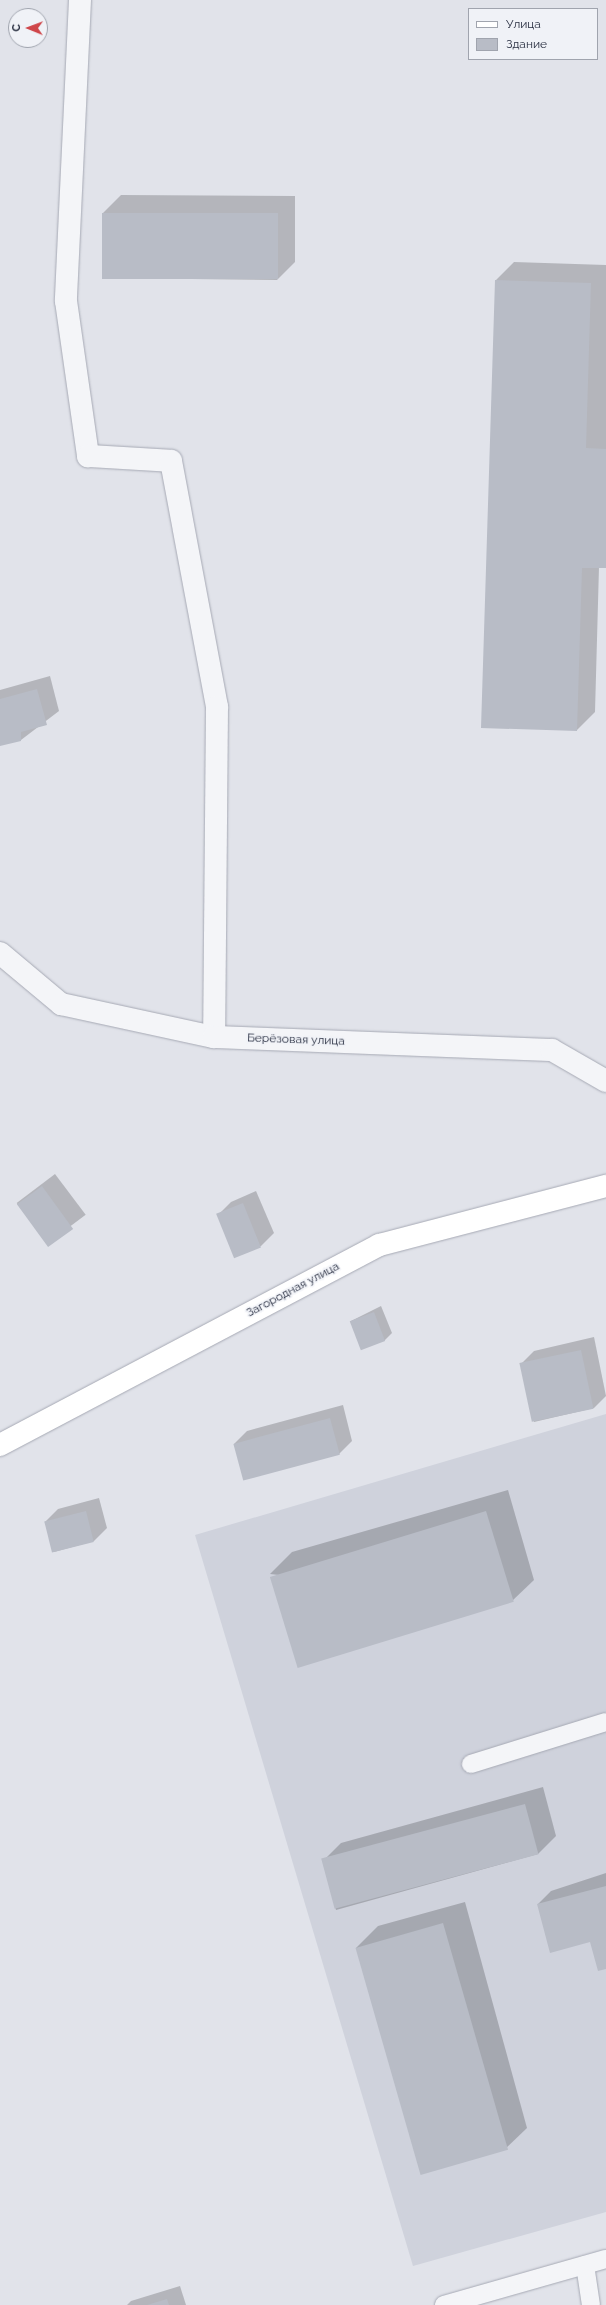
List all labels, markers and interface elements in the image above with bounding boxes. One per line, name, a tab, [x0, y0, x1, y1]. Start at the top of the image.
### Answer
north arrow	[8, 8, 48, 48]
legend	[468, 8, 598, 60]
text: Улица	[506, 17, 541, 31]
text: С	[10, 24, 23, 32]
text: Здание	[506, 37, 547, 51]
street label: Берёзовая улица	[247, 1031, 345, 1049]
street label: Загородная улица	[244, 1259, 342, 1321]

